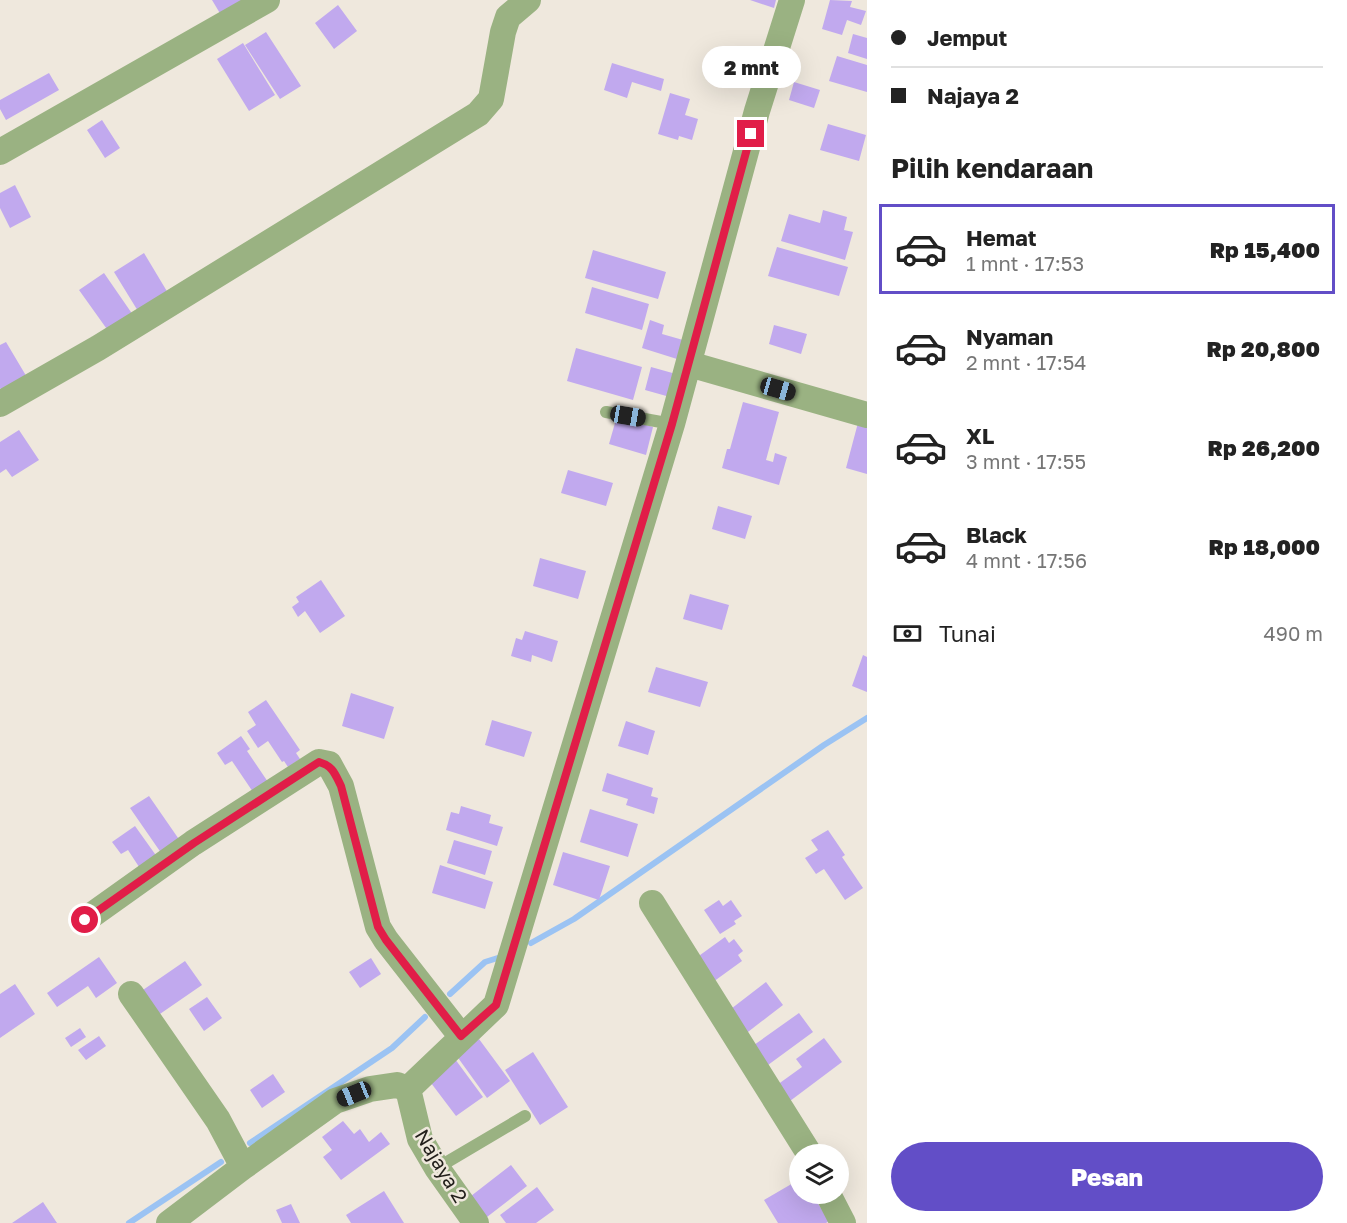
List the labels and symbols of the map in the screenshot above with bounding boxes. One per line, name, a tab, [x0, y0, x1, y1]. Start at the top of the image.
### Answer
callout: 2 mnt	[702, 47, 801, 89]
route end	[737, 120, 764, 147]
car	[758, 375, 798, 403]
car	[609, 404, 647, 428]
route start	[71, 906, 98, 933]
car	[334, 1079, 374, 1109]
street label: Najaya 2	[411, 1124, 473, 1206]

